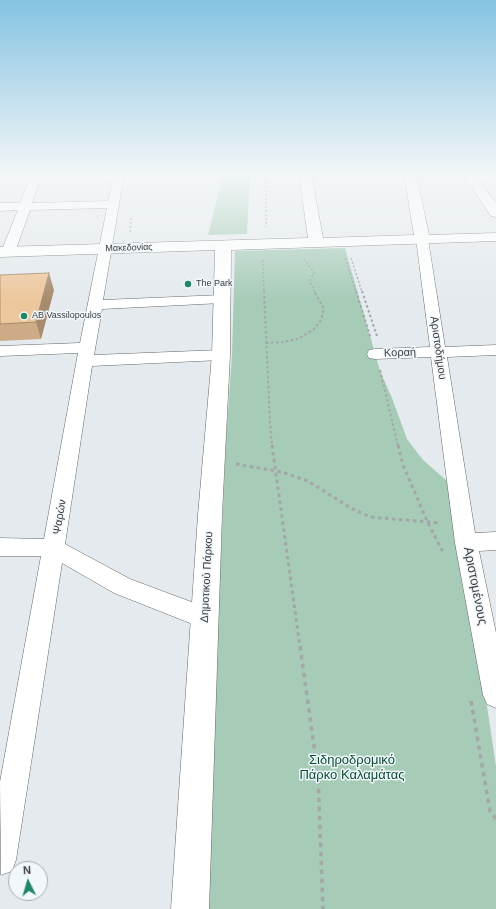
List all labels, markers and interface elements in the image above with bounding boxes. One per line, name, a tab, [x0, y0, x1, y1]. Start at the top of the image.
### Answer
street label: Μακεδονίας	[105, 242, 153, 254]
marker: The Park	[183, 279, 193, 289]
place label: The Park	[196, 279, 233, 289]
marker: AB Vassilopoulos	[19, 311, 29, 321]
place label: AB Vassilopoulos	[32, 311, 101, 321]
street label: Αριστοδήμου	[427, 315, 449, 381]
street label: Κοραή	[384, 346, 416, 360]
street label: Ψαρών	[51, 498, 69, 536]
street label: Δημοτικού Πάρκου	[198, 531, 216, 623]
street label: Αριστομένους	[460, 545, 490, 627]
park label: Σιδηροδρομικό Πάρκο Καλαμάτας	[299, 752, 405, 783]
north arrow	[8, 861, 48, 901]
text: N	[23, 864, 32, 876]

